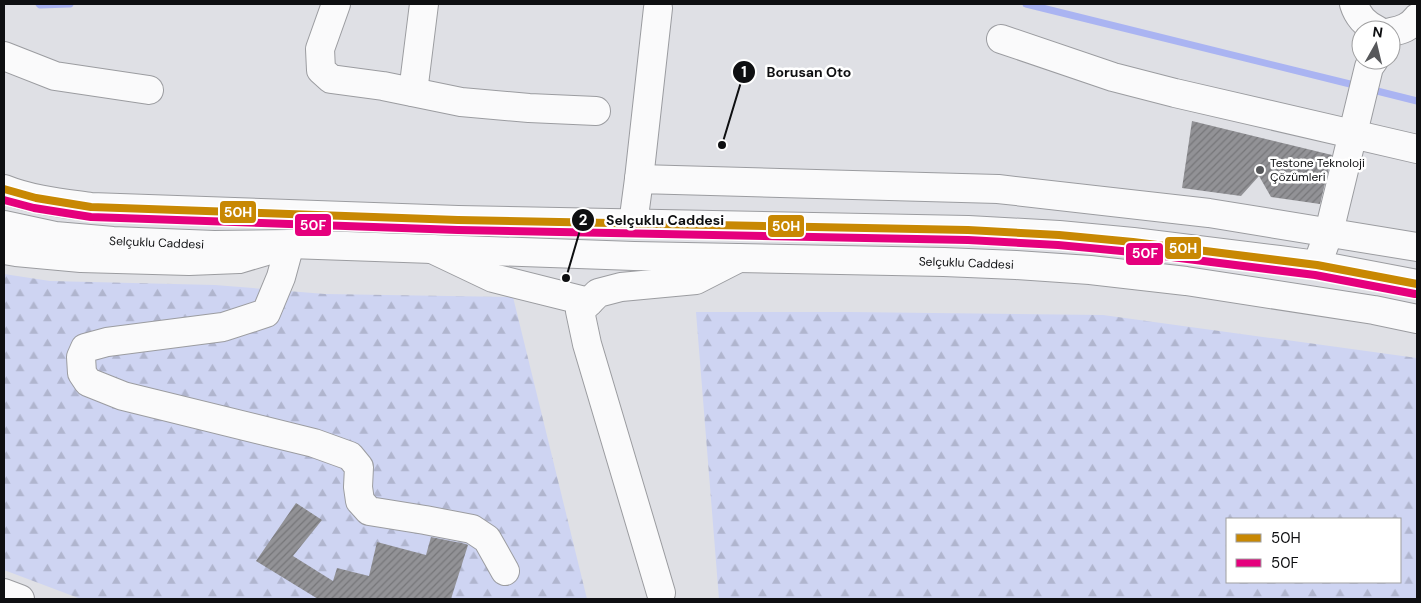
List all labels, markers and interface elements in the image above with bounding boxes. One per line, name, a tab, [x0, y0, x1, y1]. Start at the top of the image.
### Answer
north arrow	[1351, 20, 1401, 70]
text: N	[1371, 23, 1384, 42]
callout: Borusan Oto	[732, 57, 861, 86]
text: 1	[741, 62, 747, 82]
text: Borusan Oto	[767, 63, 851, 81]
place label: Testone Teknoloji Çözümleri	[1270, 155, 1365, 185]
marker: Testone Teknoloji Çözümleri	[1254, 164, 1266, 176]
line badge: 50H	[219, 200, 257, 224]
text: 50H	[224, 203, 252, 221]
callout: Selçuklu Caddesi	[571, 206, 734, 235]
text: 2	[579, 210, 588, 230]
text: Selçuklu Caddesi	[606, 211, 724, 229]
line badge: 50F	[294, 213, 332, 237]
line badge: 50H	[767, 214, 805, 238]
text: 50F	[300, 216, 326, 234]
text: 50H	[772, 217, 800, 235]
street label: Selçuklu Caddesi	[108, 233, 204, 253]
line badge: 50H	[1164, 236, 1202, 260]
text: 50H	[1169, 239, 1197, 257]
line badge: 50F	[1125, 242, 1164, 266]
text: 50F	[1132, 244, 1158, 262]
street label: Selçuklu Caddesi	[919, 254, 1014, 273]
legend	[1226, 518, 1401, 583]
text: 50H	[1271, 528, 1301, 548]
text: 50F	[1271, 553, 1298, 573]

